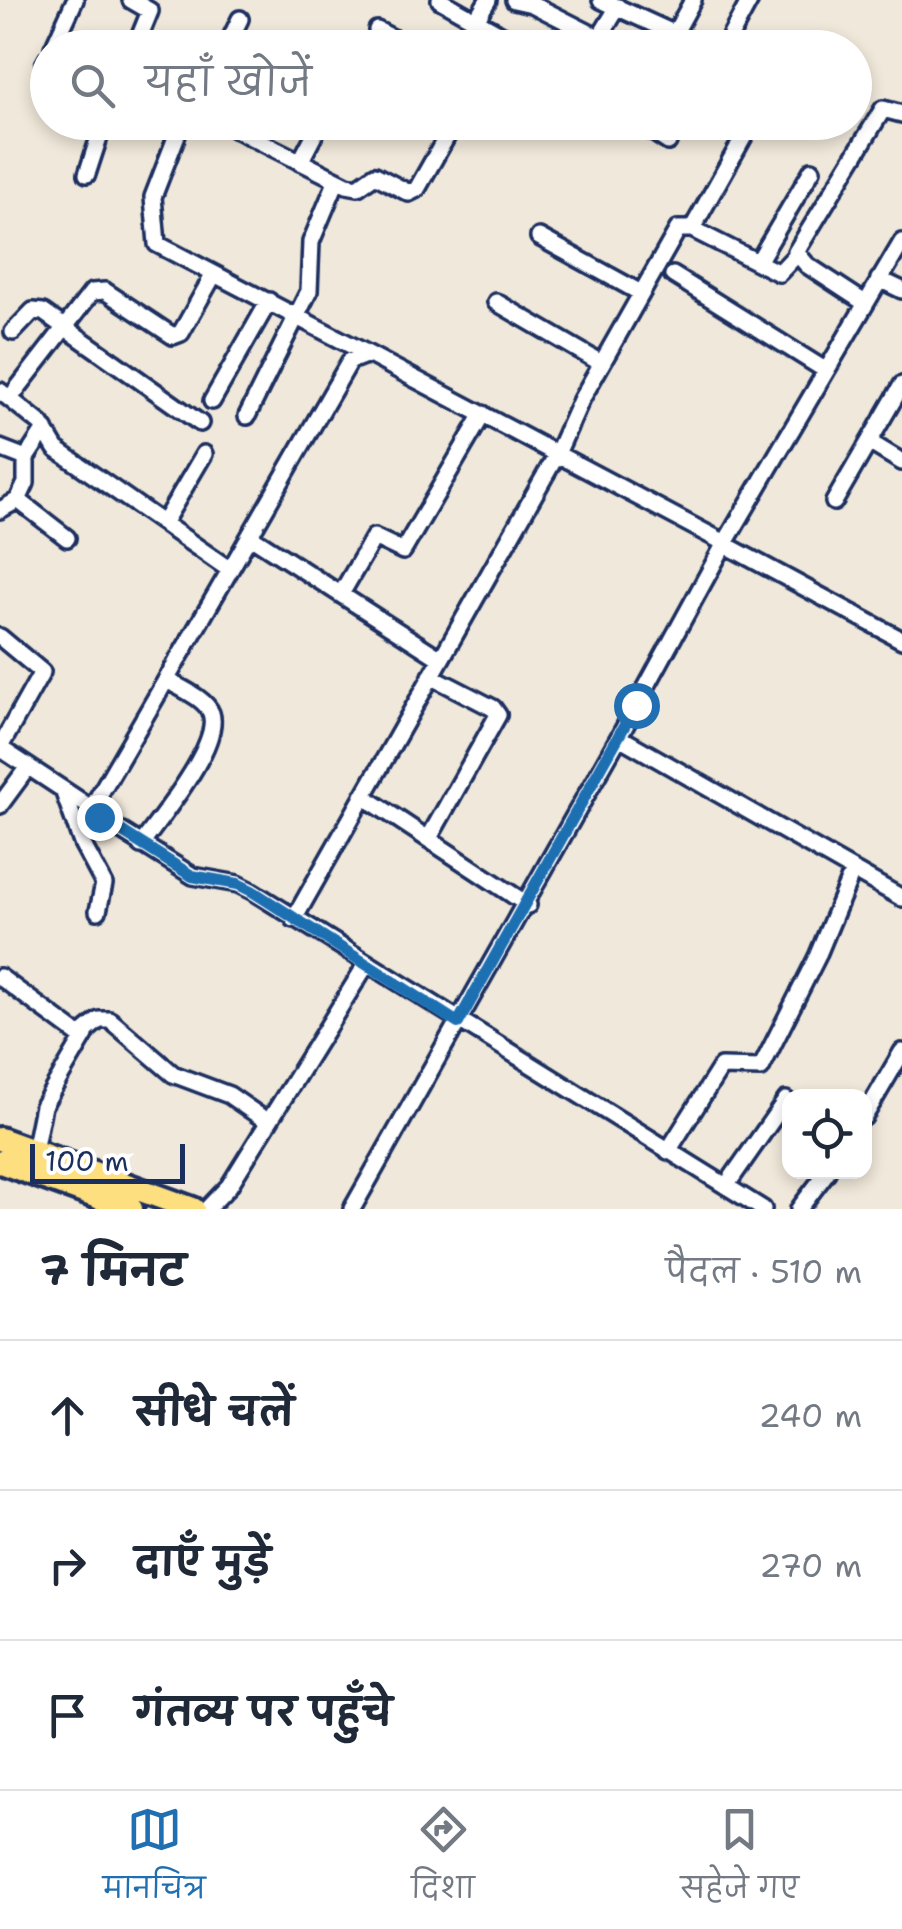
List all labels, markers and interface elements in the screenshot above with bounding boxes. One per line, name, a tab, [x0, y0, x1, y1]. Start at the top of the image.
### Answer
search box	[30, 30, 872, 140]
text: यहाँ खोजें	[145, 56, 312, 107]
icon: search	[65, 58, 120, 113]
route start	[614, 683, 660, 729]
route end	[77, 795, 123, 841]
map controls	[782, 1089, 872, 1179]
button: locate	[782, 1089, 872, 1179]
scale bar	[30, 1139, 185, 1184]
text: 100 m	[45, 1142, 129, 1180]
text: 7 मिनट	[40, 1242, 186, 1298]
text: पैदल · 510 m	[665, 1250, 862, 1293]
text: सीधे चलें	[135, 1386, 294, 1437]
icon: ahead	[40, 1388, 95, 1443]
text: 240 m	[759, 1394, 862, 1437]
text: दाएँ मुड़ें	[135, 1536, 271, 1587]
icon: right	[40, 1538, 95, 1593]
text: 270 m	[759, 1544, 862, 1587]
text: गंतव्य पर पहुँचे	[135, 1686, 392, 1737]
icon: arrive	[40, 1688, 95, 1743]
tab: मानचित्र	[103, 1802, 206, 1919]
tab: दिशा	[411, 1802, 475, 1919]
tab: सहेजे गए	[680, 1802, 799, 1919]

